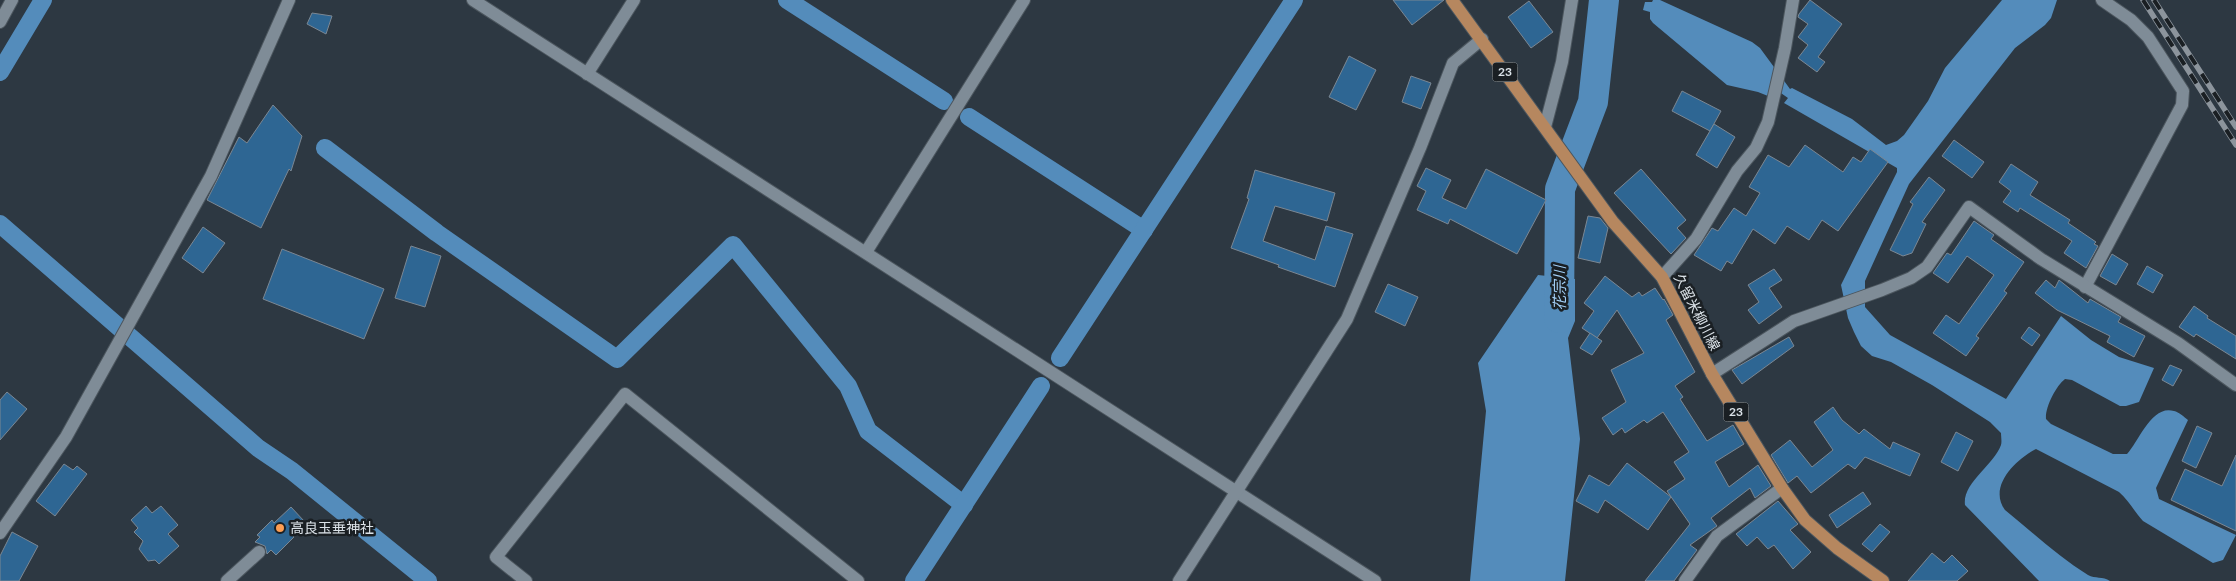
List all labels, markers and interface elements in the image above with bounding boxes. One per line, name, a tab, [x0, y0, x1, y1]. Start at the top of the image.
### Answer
road number: 23	[1492, 62, 1518, 82]
water label: 花宗川	[1550, 264, 1568, 311]
street label: 久留米柳川線	[1671, 270, 1724, 353]
road number: 23	[1724, 402, 1748, 422]
place label: 高良玉垂神社	[290, 519, 374, 536]
marker: 高良玉垂神社	[274, 522, 286, 534]

